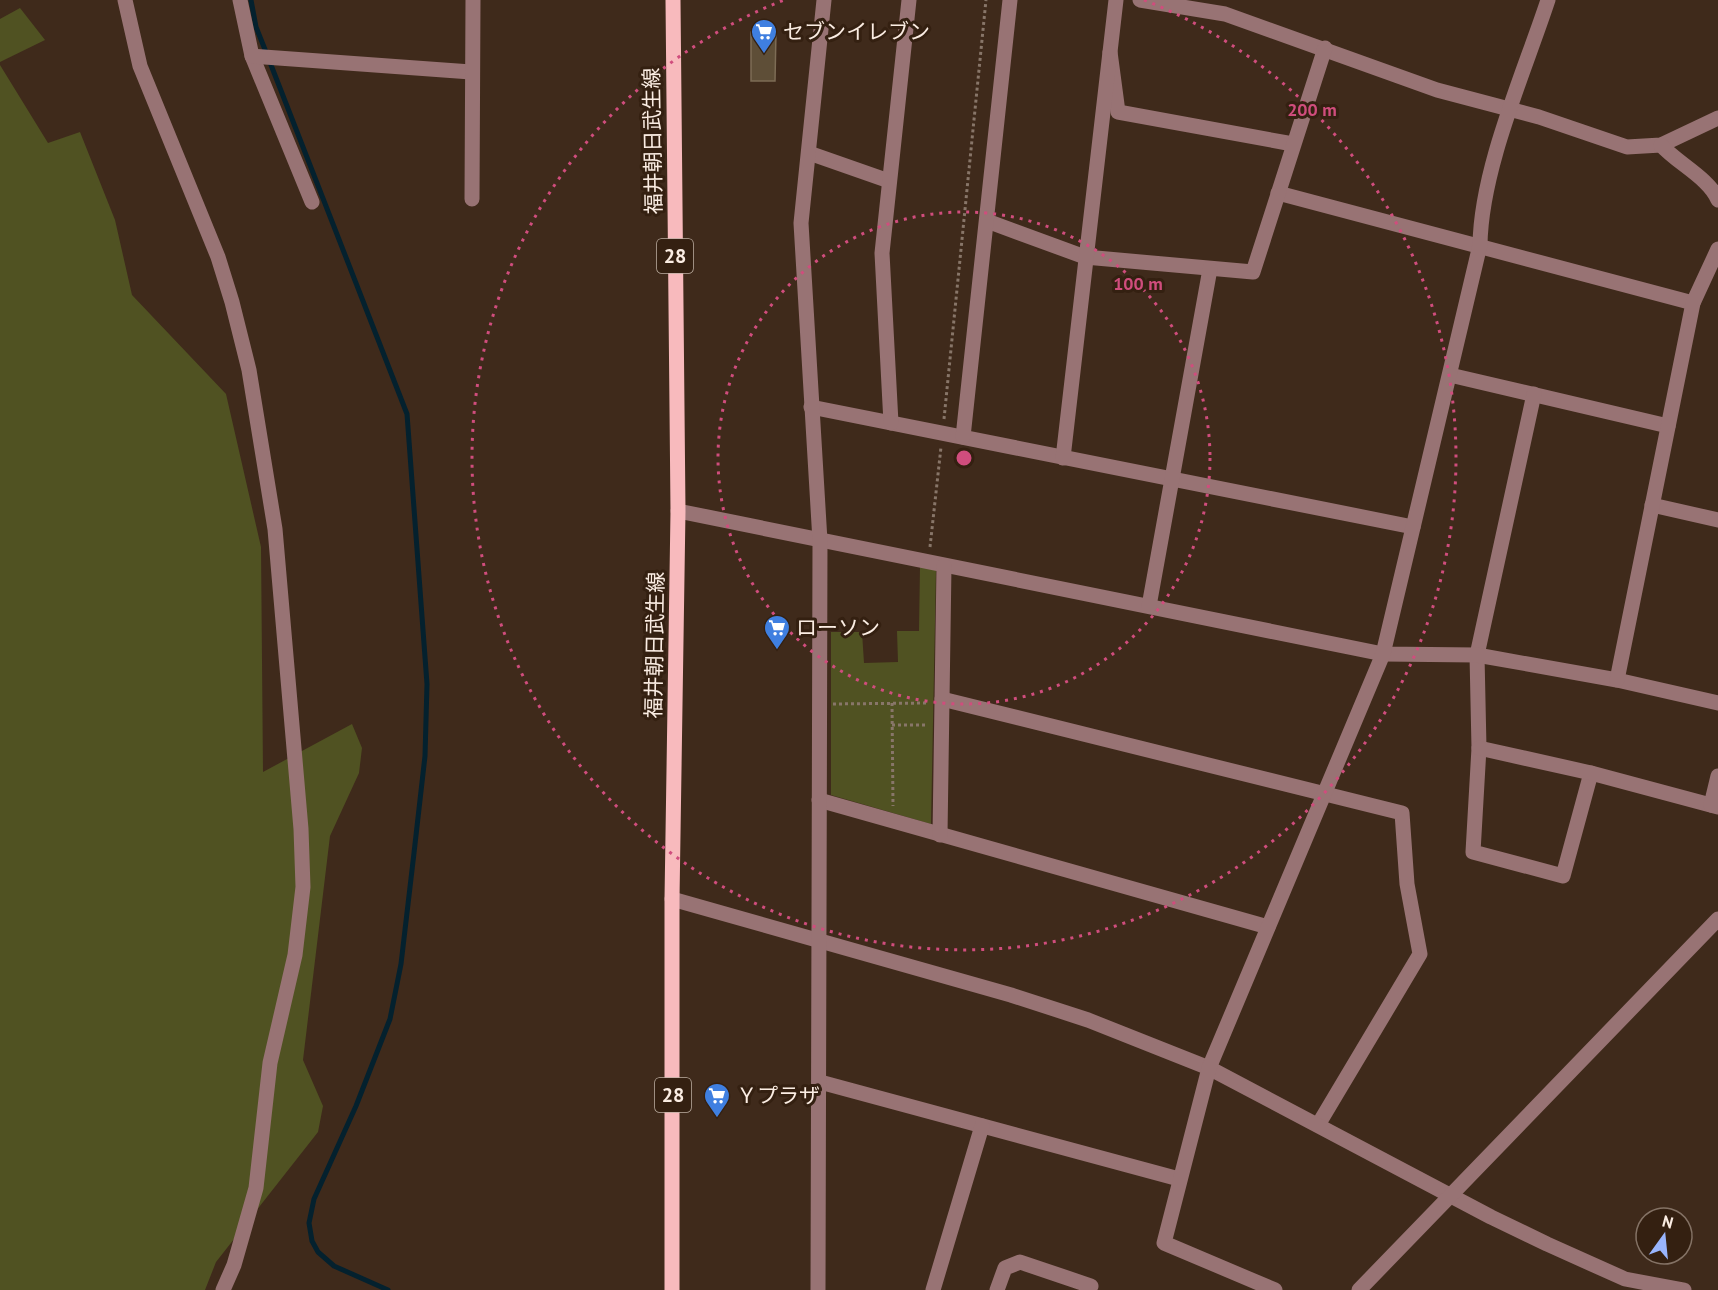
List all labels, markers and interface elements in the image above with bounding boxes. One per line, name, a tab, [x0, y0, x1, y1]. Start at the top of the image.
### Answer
supermarket icon: セブンイレブン	[749, 17, 779, 55]
place label: セブンイレブン	[783, 18, 930, 45]
street label: 福井朝日武生線	[638, 67, 667, 215]
text: 200 m	[1287, 98, 1337, 121]
road number: 28	[657, 239, 693, 273]
text: 100 m	[1113, 272, 1163, 295]
centre of rings	[954, 448, 974, 468]
street label: 福井朝日武生線	[640, 571, 669, 719]
supermarket icon: ローソン	[762, 613, 792, 651]
place label: ローソン	[796, 614, 880, 641]
road number: 28	[655, 1078, 691, 1112]
supermarket icon: Ｙプラザ	[702, 1081, 732, 1119]
place label: Ｙプラザ	[736, 1082, 820, 1109]
north arrow	[1634, 1206, 1694, 1266]
text: N	[1660, 1210, 1676, 1233]

